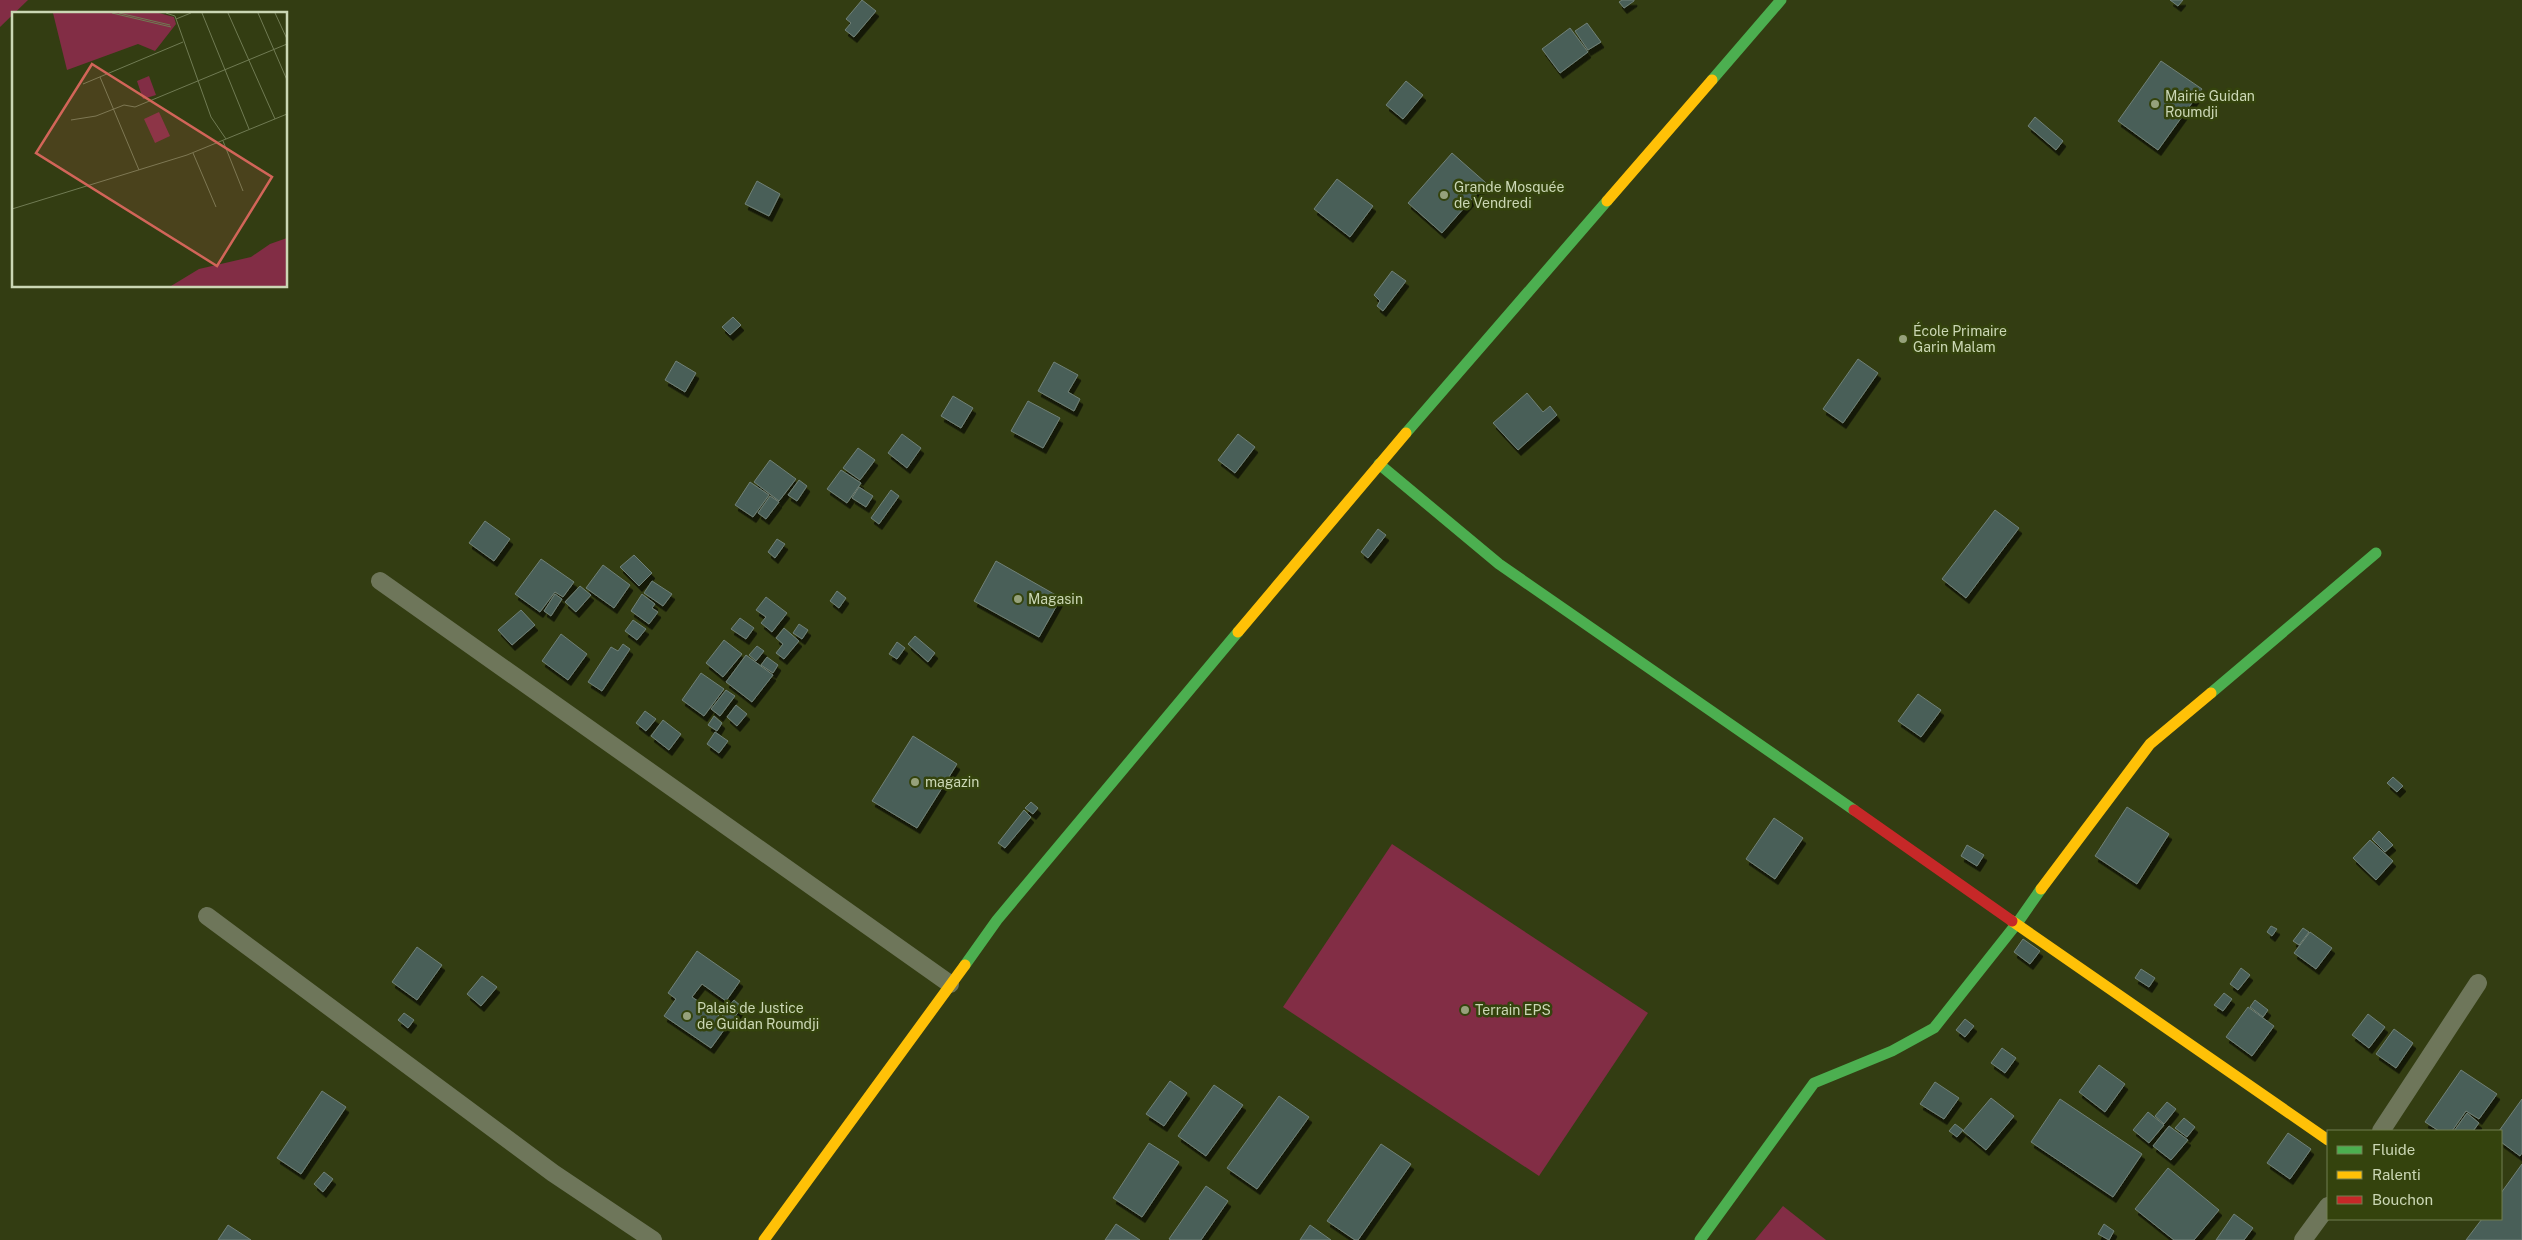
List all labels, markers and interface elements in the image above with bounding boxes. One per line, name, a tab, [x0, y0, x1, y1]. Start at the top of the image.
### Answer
inset map	[12, 12, 288, 288]
place label: Mairie Guidan Roumdji	[2165, 88, 2255, 120]
marker: Mairie Guidan Roumdji	[2149, 98, 2161, 110]
place label: Grande Mosquée de Vendredi	[1454, 179, 1565, 211]
marker: Grande Mosquée de Vendredi	[1438, 189, 1450, 201]
place label: École Primaire Garin Malam	[1913, 322, 2007, 355]
marker: École Primaire Garin Malam	[1897, 333, 1909, 345]
place label: Magasin	[1028, 591, 1083, 607]
marker: Magasin	[1012, 593, 1024, 605]
place label: magazin	[925, 774, 979, 790]
marker: magazin	[909, 776, 921, 788]
place label: Palais de Justice de Guidan Roumdji	[697, 1000, 819, 1032]
place label: Terrain EPS	[1475, 1002, 1551, 1018]
marker: Terrain EPS	[1459, 1004, 1471, 1016]
marker: Palais de Justice de Guidan Roumdji	[681, 1010, 693, 1022]
legend	[2327, 1130, 2502, 1220]
text: Fluide	[2372, 1141, 2415, 1158]
text: Ralenti	[2372, 1166, 2421, 1183]
text: Bouchon	[2372, 1191, 2433, 1208]

